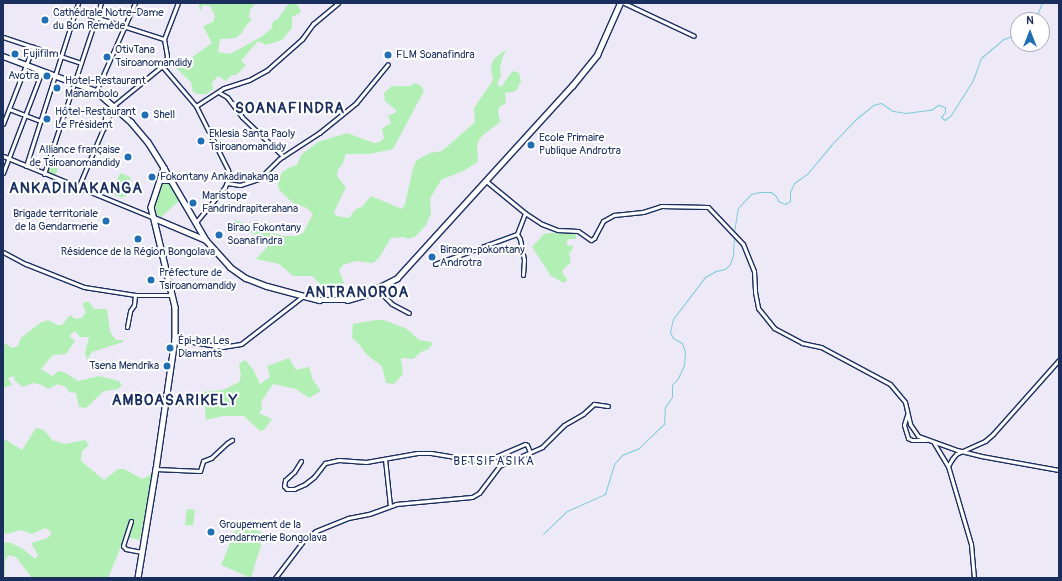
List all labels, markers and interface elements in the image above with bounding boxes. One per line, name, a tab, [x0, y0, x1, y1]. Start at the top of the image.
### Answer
place label: Cathédrale Notre-Dame du Bon Remède	[53, 7, 164, 33]
north arrow	[1010, 12, 1050, 52]
text: N	[1026, 14, 1034, 27]
marker: Cathédrale Notre-Dame du Bon Remède	[40, 15, 50, 25]
place label: OtivTana Tsiroanomandidy	[115, 44, 192, 70]
place label: Fujifilm	[23, 47, 58, 61]
place label: FLM Soanafindra	[396, 48, 475, 62]
marker: Fujifilm	[10, 49, 20, 59]
marker: FLM Soanafindra	[383, 50, 393, 60]
marker: OtivTana Tsiroanomandidy	[102, 52, 112, 62]
place label: Avotra	[8, 69, 39, 83]
marker: Avotra	[42, 71, 52, 81]
place label: Hotel-Restaurant Manambolo	[65, 75, 146, 101]
marker: Hotel-Restaurant Manambolo	[52, 83, 62, 93]
district label: SOANAFINDRA	[235, 100, 345, 118]
place label: Hôtel-Restaurant Le Président	[55, 106, 136, 132]
place label: Shell	[153, 108, 175, 122]
marker: Shell	[140, 110, 150, 120]
marker: Hôtel-Restaurant Le Président	[42, 114, 52, 124]
place label: Eklesia Santa Paoly Tsiroanomandidy	[209, 128, 295, 154]
place label: Ecole Primaire Publique Androtra	[539, 132, 621, 158]
marker: Eklesia Santa Paoly Tsiroanomandidy	[196, 136, 206, 146]
marker: Ecole Primaire Publique Androtra	[526, 140, 536, 150]
place label: Alliance française de Tsiroanomandidy	[30, 144, 120, 170]
marker: Alliance française de Tsiroanomandidy	[123, 152, 133, 162]
place label: Fokontany Ankadinakanga	[160, 170, 279, 184]
marker: Fokontany Ankadinakanga	[147, 172, 157, 182]
district label: ANKADINAKANGA	[9, 180, 143, 198]
place label: Maristope Fandrindrapiterahana	[202, 190, 298, 216]
marker: Maristope Fandrindrapiterahana	[187, 197, 199, 209]
place label: Brigade territoriale de la Gendarmerie	[13, 208, 98, 234]
marker: Brigade territoriale de la Gendarmerie	[101, 216, 111, 226]
place label: Birao Fokontany Soanafindra	[227, 222, 301, 248]
marker: Birao Fokontany Soanafindra	[214, 230, 224, 240]
marker: Résidence de la Région Bongolava	[133, 234, 143, 244]
place label: Biraom-pokontany Androtra	[440, 244, 525, 270]
place label: Résidence de la Région Bongolava	[61, 245, 215, 259]
marker: Biraom-pokontany Androtra	[427, 252, 437, 262]
place label: Préfecture de Tsiroanomandidy	[159, 267, 236, 293]
marker: Préfecture de Tsiroanomandidy	[146, 275, 156, 285]
district label: ANTRANOROA	[305, 284, 409, 302]
place label: Épi-bar Les Diamants	[178, 335, 229, 361]
marker: Épi-bar Les Diamants	[165, 343, 175, 353]
place label: Tsena Mendrika	[89, 359, 159, 373]
marker: Tsena Mendrika	[162, 361, 172, 371]
district label: AMBOASARIKELY	[112, 392, 238, 410]
district label: BETSIFASIKA	[453, 455, 535, 469]
place label: Groupement de la gendarmerie Bongolava	[219, 519, 327, 545]
marker: Groupement de la gendarmerie Bongolava	[206, 527, 216, 537]

